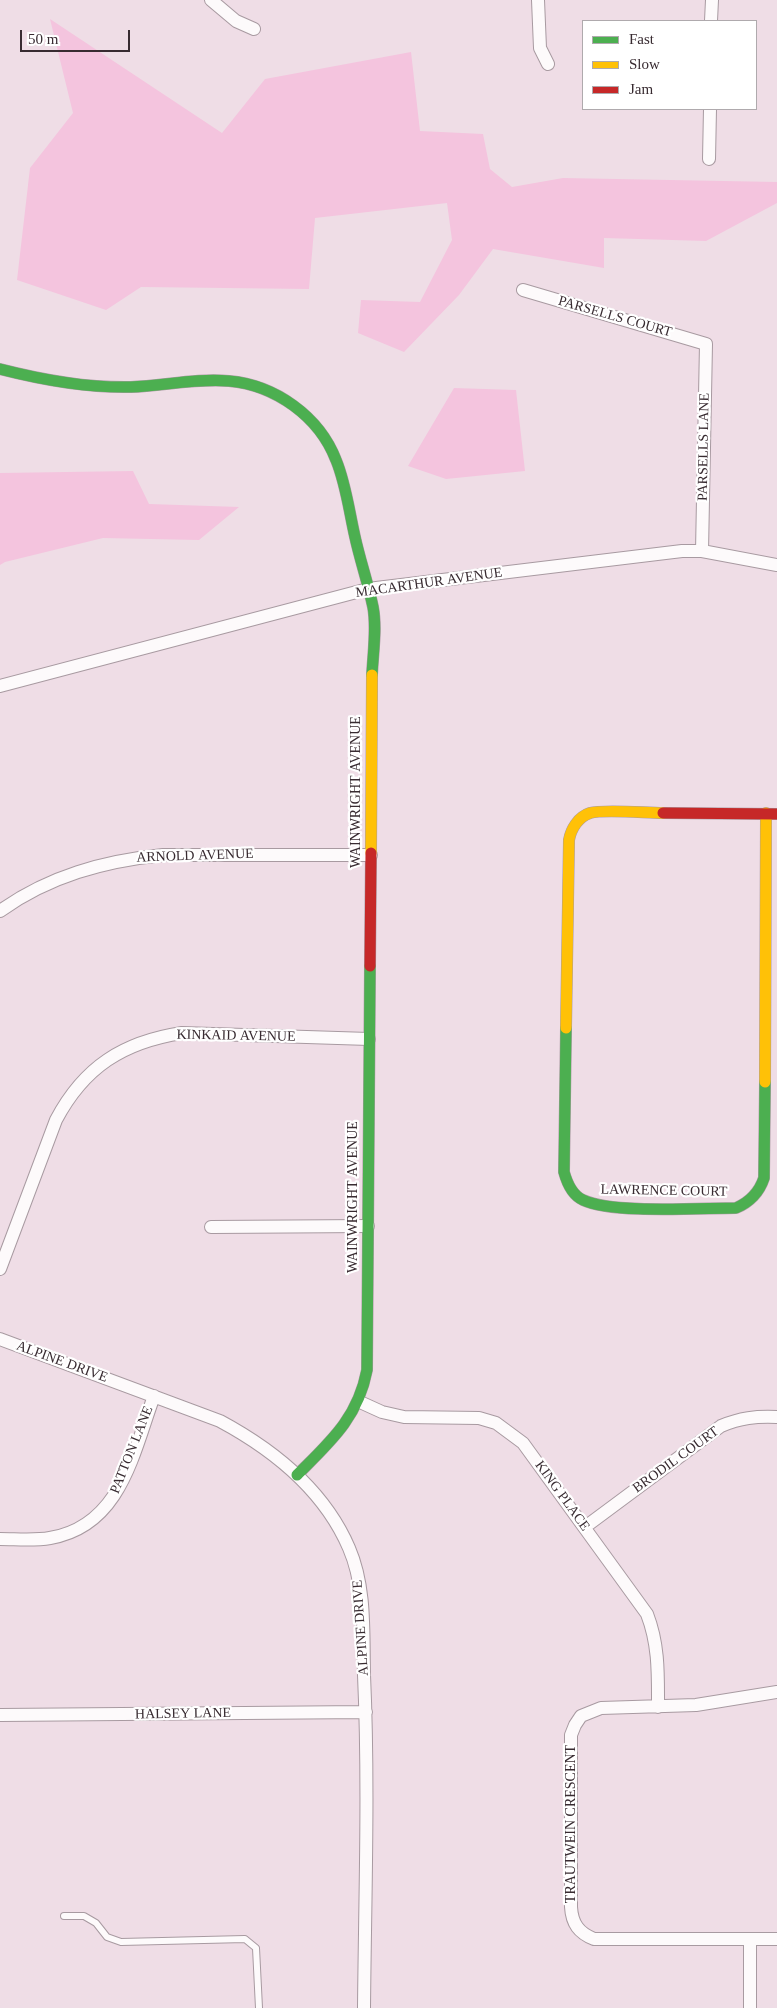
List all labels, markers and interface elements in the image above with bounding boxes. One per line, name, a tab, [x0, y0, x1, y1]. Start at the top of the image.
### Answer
scale bar	[22, 20, 132, 52]
legend	[582, 20, 757, 110]
text: 50 m	[28, 31, 58, 47]
text: Fast	[629, 31, 654, 47]
text: Slow	[629, 56, 660, 72]
text: Jam	[629, 81, 653, 97]
street label: PARSELLS COURT	[556, 293, 674, 341]
street label: PARSELLS LANE	[695, 393, 713, 501]
street label: MACARTHUR AVENUE	[355, 564, 503, 602]
street label: WAINWRIGHT AVENUE	[348, 716, 364, 868]
street label: ARNOLD AVENUE	[136, 846, 254, 866]
street label: KINKAID AVENUE	[176, 1027, 296, 1045]
street label: WAINWRIGHT AVENUE	[345, 1121, 361, 1273]
street label: LAWRENCE COURT	[600, 1181, 728, 1201]
street label: ALPINE DRIVE	[14, 1338, 110, 1386]
street label: PATTON LANE	[107, 1404, 157, 1496]
street label: BRODIL COURT	[630, 1423, 722, 1497]
street label: KING PLACE	[531, 1458, 593, 1534]
street label: ALPINE DRIVE	[349, 1580, 373, 1676]
street label: HALSEY LANE	[135, 1705, 231, 1723]
street label: TRAUTWEIN CRESCENT	[563, 1745, 579, 1903]

